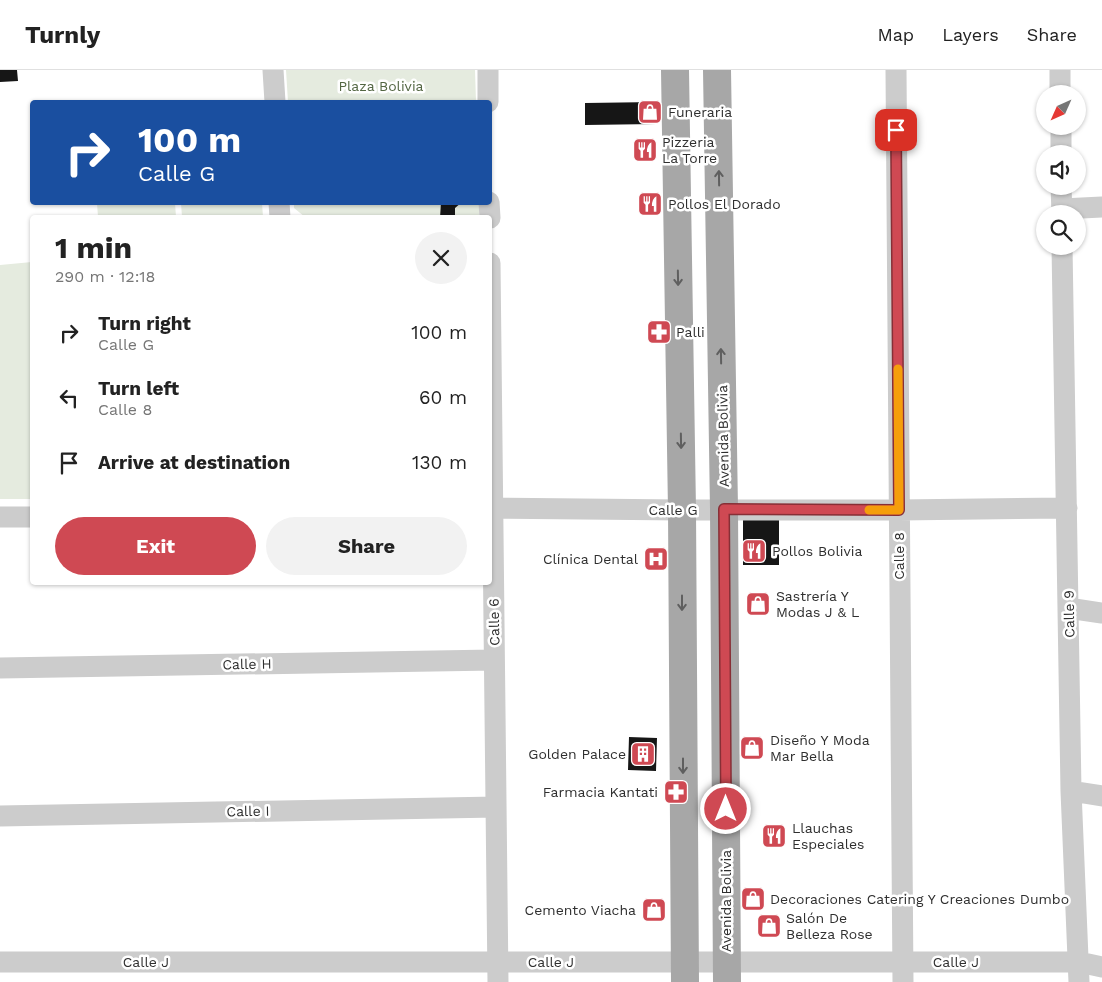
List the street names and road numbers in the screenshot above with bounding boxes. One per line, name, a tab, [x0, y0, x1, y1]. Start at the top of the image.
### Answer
street label: Avenida Bolivia	[714, 385, 732, 487]
street label: Calle G	[648, 502, 698, 518]
street label: Calle 8	[891, 532, 907, 580]
street label: Calle 9	[1061, 590, 1077, 638]
street label: Calle 6	[486, 598, 502, 646]
street label: Calle H	[222, 656, 272, 672]
street label: Calle I	[226, 803, 270, 819]
street label: Avenida Bolivia	[718, 850, 734, 952]
street label: Calle J	[123, 954, 169, 970]
street label: Calle J	[528, 954, 574, 970]
street label: Calle J	[933, 954, 979, 970]

